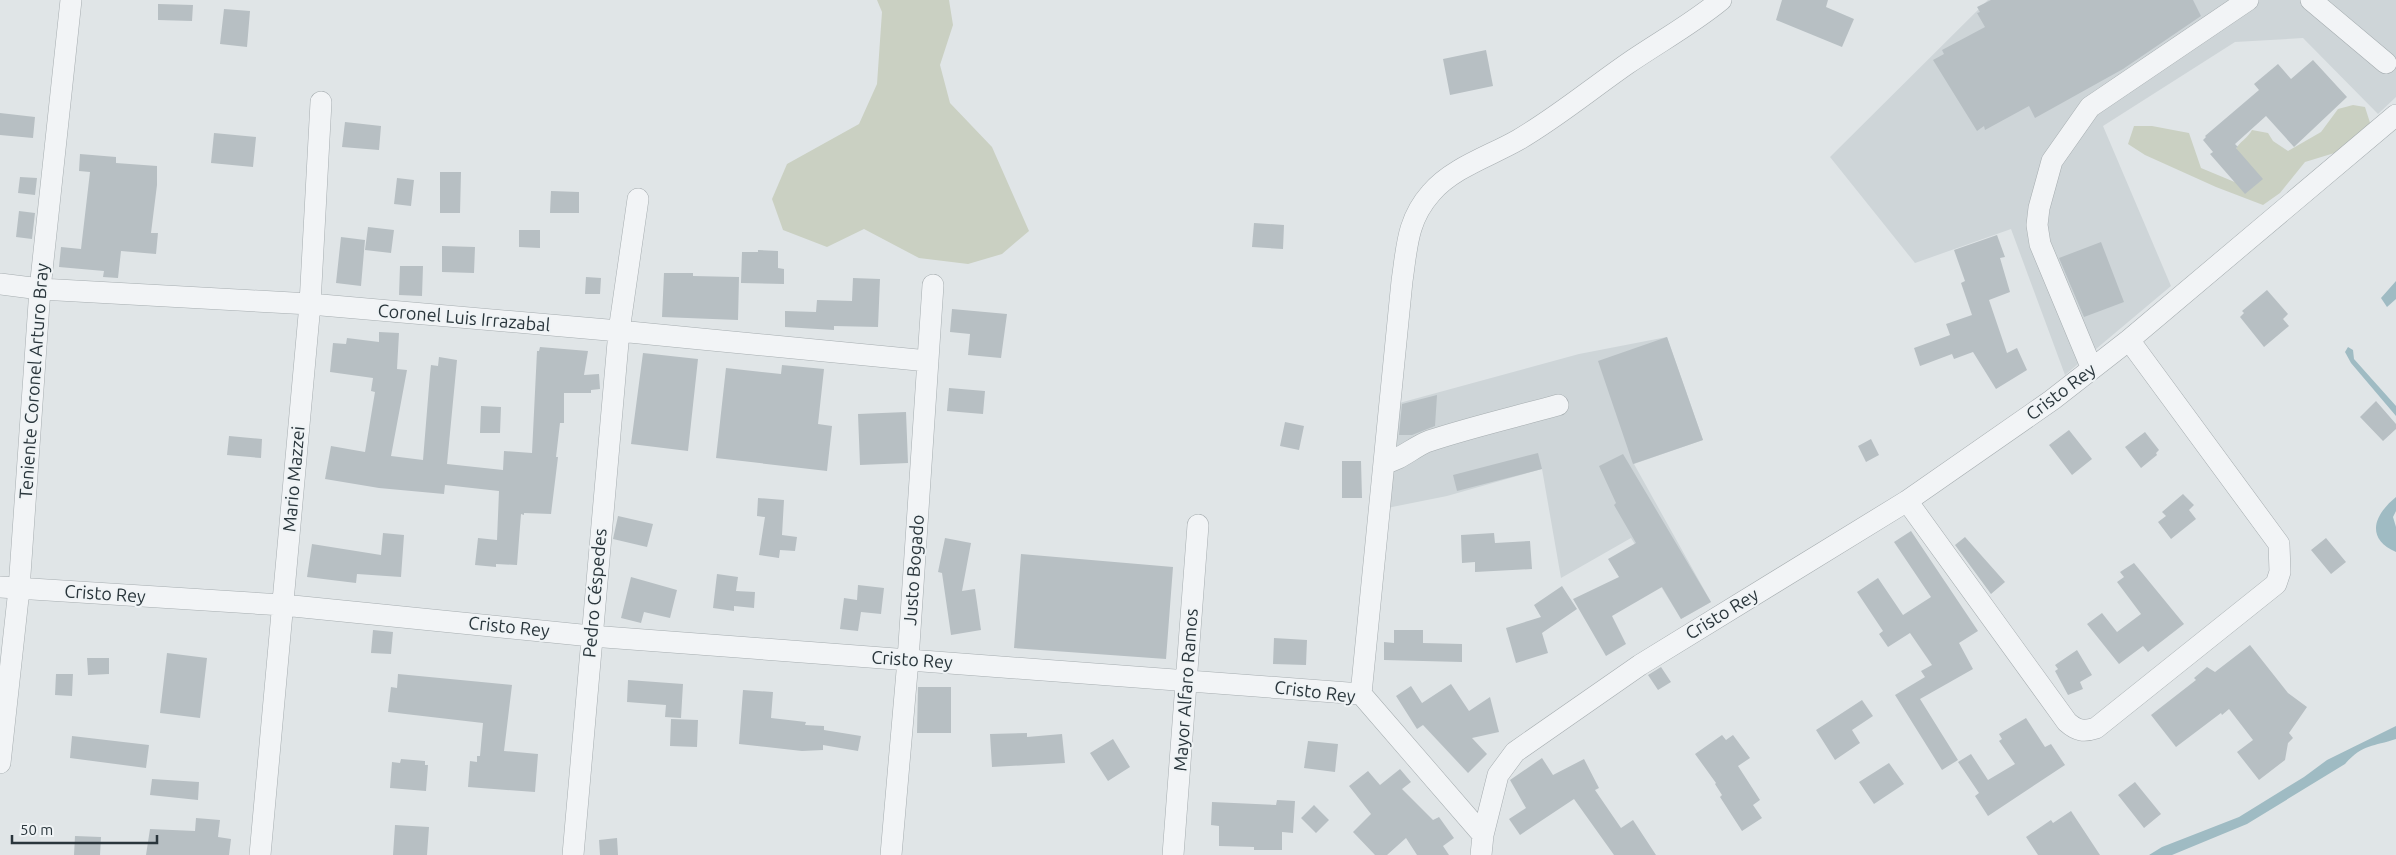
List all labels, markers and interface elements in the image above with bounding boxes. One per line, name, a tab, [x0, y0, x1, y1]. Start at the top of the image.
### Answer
street label: Teniente Coronel Arturo Bray	[15, 262, 51, 500]
street label: Coronel Luis Irrazabal	[377, 299, 551, 335]
street label: Cristo Rey	[2022, 358, 2099, 424]
street label: Mario Mazzei	[278, 425, 308, 533]
street label: Justo Bogado	[899, 514, 927, 626]
street label: Pedro Céspedes	[578, 527, 610, 658]
street label: Cristo Rey	[64, 580, 147, 606]
street label: Cristo Rey	[1681, 583, 1762, 643]
street label: Mayor Alfaro Ramos	[1169, 608, 1201, 772]
street label: Cristo Rey	[468, 612, 551, 640]
street label: Cristo Rey	[871, 646, 954, 672]
street label: Cristo Rey	[1273, 676, 1357, 706]
scale bar	[12, 812, 158, 844]
text: 50 m	[20, 821, 53, 838]

